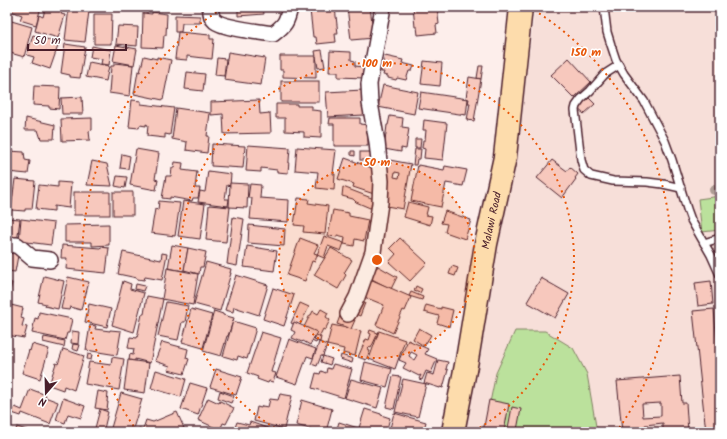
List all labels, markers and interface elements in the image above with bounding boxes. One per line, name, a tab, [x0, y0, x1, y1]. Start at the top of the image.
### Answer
scale bar	[28, 26, 126, 52]
text: 50 m	[34, 31, 61, 50]
text: 150 m	[571, 43, 601, 62]
text: 100 m	[362, 54, 392, 73]
text: 50 m	[363, 153, 391, 172]
street label: Malawi Road	[477, 190, 507, 251]
centre of rings	[370, 253, 384, 267]
north arrow	[26, 373, 66, 413]
text: N	[37, 392, 49, 411]

